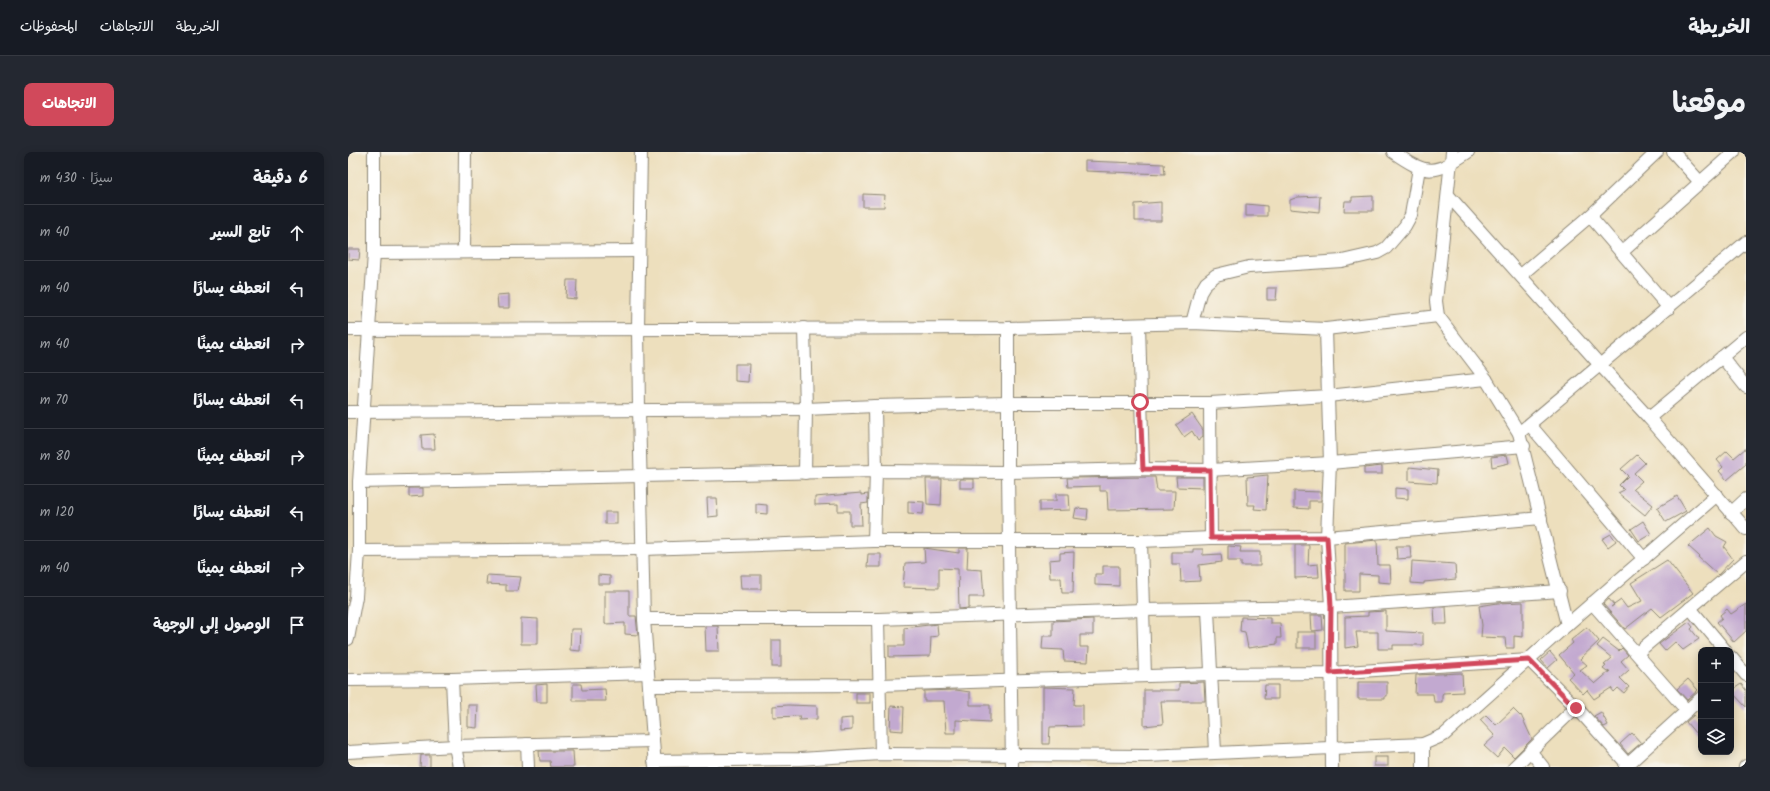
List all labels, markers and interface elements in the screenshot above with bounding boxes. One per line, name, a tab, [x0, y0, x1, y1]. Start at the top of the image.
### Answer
text: الخريطة	[1688, 13, 1750, 43]
text: المحفوظات	[20, 16, 78, 38]
text: الاتجاهات	[100, 16, 154, 38]
text: الخريطة	[176, 16, 219, 38]
text: موقعنا	[1672, 82, 1746, 127]
button: الاتجاهات	[24, 83, 114, 126]
text: 6 دقيقة	[253, 165, 308, 192]
text: سيرًا · 430 m	[40, 168, 113, 189]
text: تابع السير	[211, 221, 270, 245]
text: 40 m	[40, 222, 69, 243]
icon: ahead	[286, 222, 308, 244]
text: انعطف يسارًا	[193, 277, 270, 301]
text: 40 m	[40, 278, 69, 299]
icon: left	[286, 278, 308, 300]
text: انعطف يمينًا	[197, 333, 270, 357]
text: 40 m	[40, 334, 69, 355]
icon: right	[286, 334, 308, 356]
text: انعطف يسارًا	[193, 389, 270, 413]
text: 70 m	[40, 390, 68, 411]
icon: left	[286, 390, 308, 412]
route start	[1131, 393, 1149, 411]
text: انعطف يمينًا	[197, 445, 270, 469]
text: 80 m	[40, 446, 70, 467]
icon: right	[286, 446, 308, 468]
text: انعطف يسارًا	[193, 501, 270, 525]
text: 120 m	[40, 502, 74, 523]
icon: left	[286, 502, 308, 524]
text: انعطف يمينًا	[197, 557, 270, 581]
text: 40 m	[40, 558, 69, 579]
icon: right	[286, 558, 308, 580]
text: الوصول إلى الوجهة	[153, 613, 270, 637]
icon: arrive	[286, 614, 308, 636]
map controls	[1698, 647, 1734, 755]
button: +	[1698, 647, 1734, 683]
button: −	[1698, 683, 1734, 719]
route end	[1567, 699, 1585, 717]
button: layers	[1698, 719, 1734, 755]

